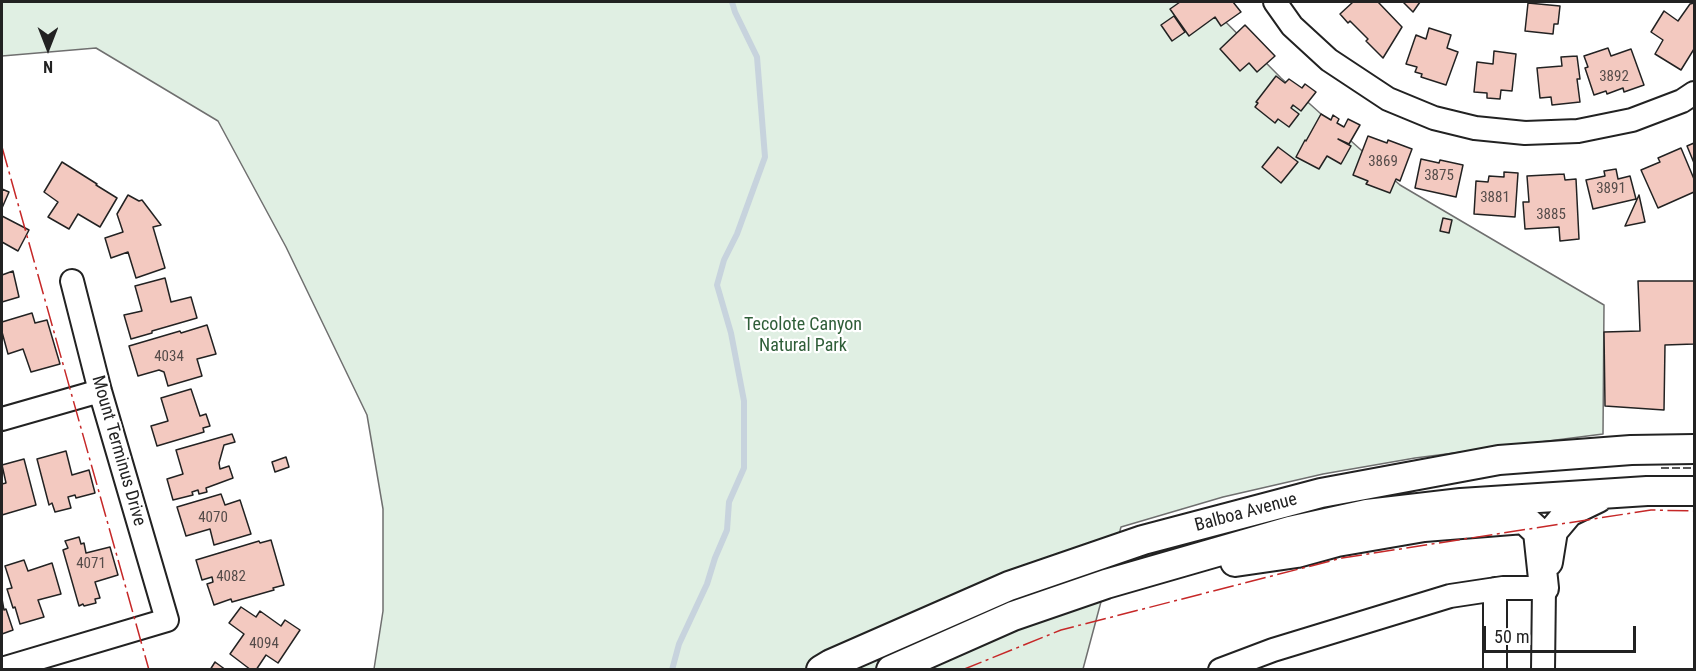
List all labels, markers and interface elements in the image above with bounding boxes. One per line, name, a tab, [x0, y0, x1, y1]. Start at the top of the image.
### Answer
north arrow	[18, 18, 78, 78]
text: N	[43, 57, 53, 76]
house number: 3892	[1599, 68, 1629, 86]
house number: 3869	[1368, 153, 1398, 171]
house number: 3875	[1424, 167, 1454, 185]
house number: 3891	[1596, 180, 1626, 198]
house number: 3881	[1480, 189, 1510, 207]
house number: 3885	[1536, 206, 1566, 224]
park label: Tecolote Canyon Natural Park	[744, 314, 862, 356]
house number: 4034	[154, 348, 184, 366]
street label: Mount Terminus Drive	[86, 373, 150, 529]
street label: Balboa Avenue	[1192, 489, 1300, 537]
house number: 4070	[198, 509, 228, 527]
house number: 4071	[76, 555, 106, 573]
house number: 4082	[216, 568, 246, 586]
scale bar	[1486, 614, 1639, 652]
text: 50 m	[1494, 626, 1529, 647]
house number: 4094	[249, 635, 279, 653]

